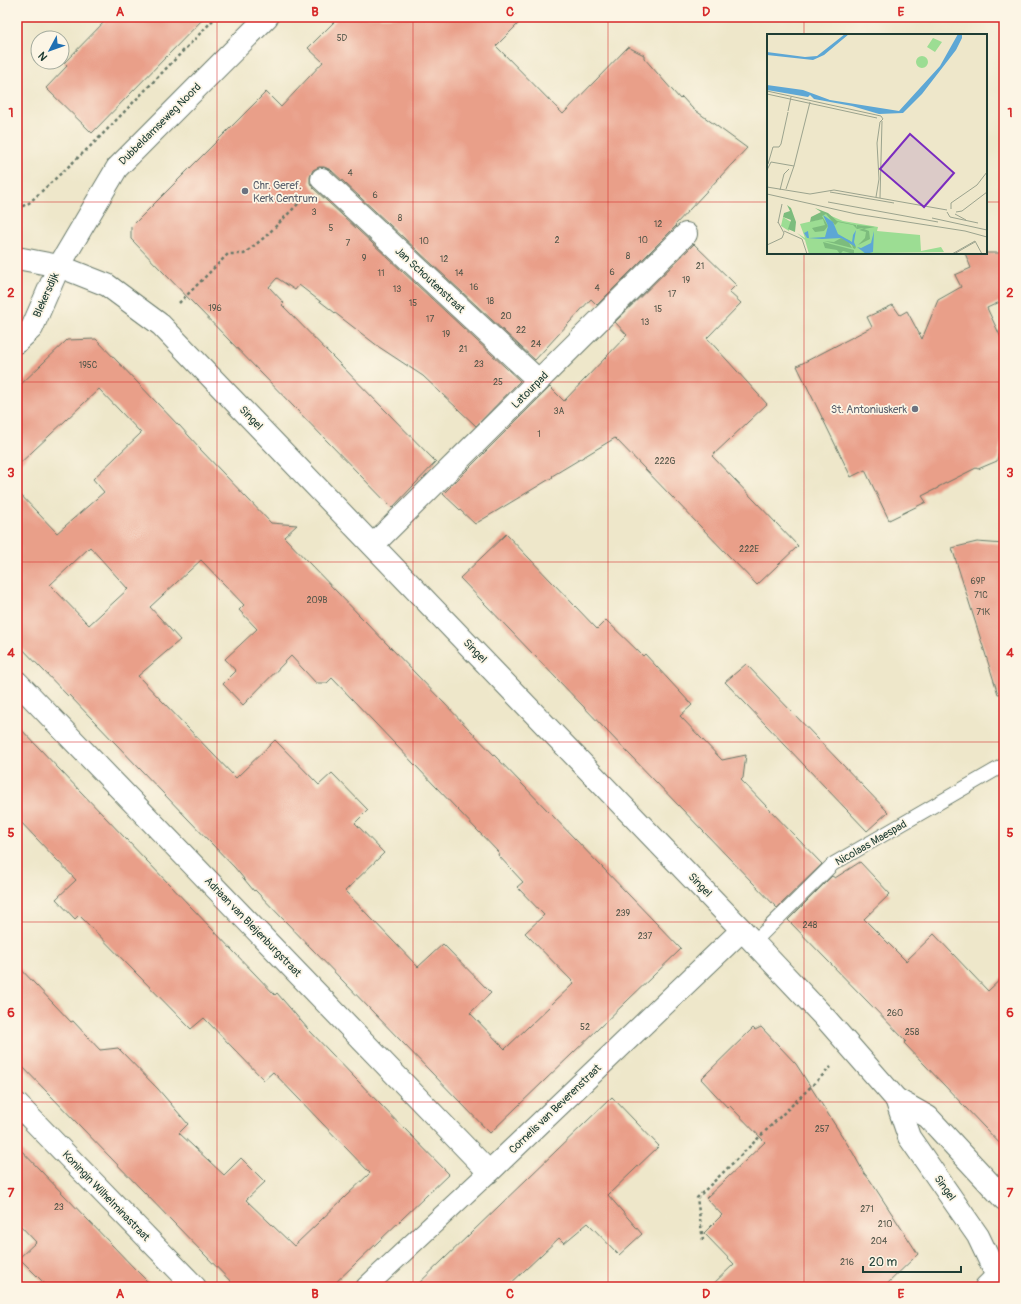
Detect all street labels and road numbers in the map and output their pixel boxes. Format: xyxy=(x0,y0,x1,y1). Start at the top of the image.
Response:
street label: Dubbeldamseweg Noord xyxy=(116,80,204,168)
street label: Jan Schoutenstraat xyxy=(392,244,468,316)
street label: Blekersdijk xyxy=(30,270,62,320)
street label: Latourpad xyxy=(509,369,551,411)
street label: Singel xyxy=(237,403,265,433)
street label: Singel xyxy=(461,636,489,666)
street label: Nicolaas Maespad xyxy=(833,817,909,869)
street label: Singel xyxy=(686,870,714,900)
street label: Adriaan van Bleijenburgstraat xyxy=(202,874,304,980)
street label: Cornelis van Beverenstraat xyxy=(506,1061,604,1156)
street label: Koningin Wilhelminastraat xyxy=(59,1148,153,1244)
street label: Singel xyxy=(932,1173,958,1203)

